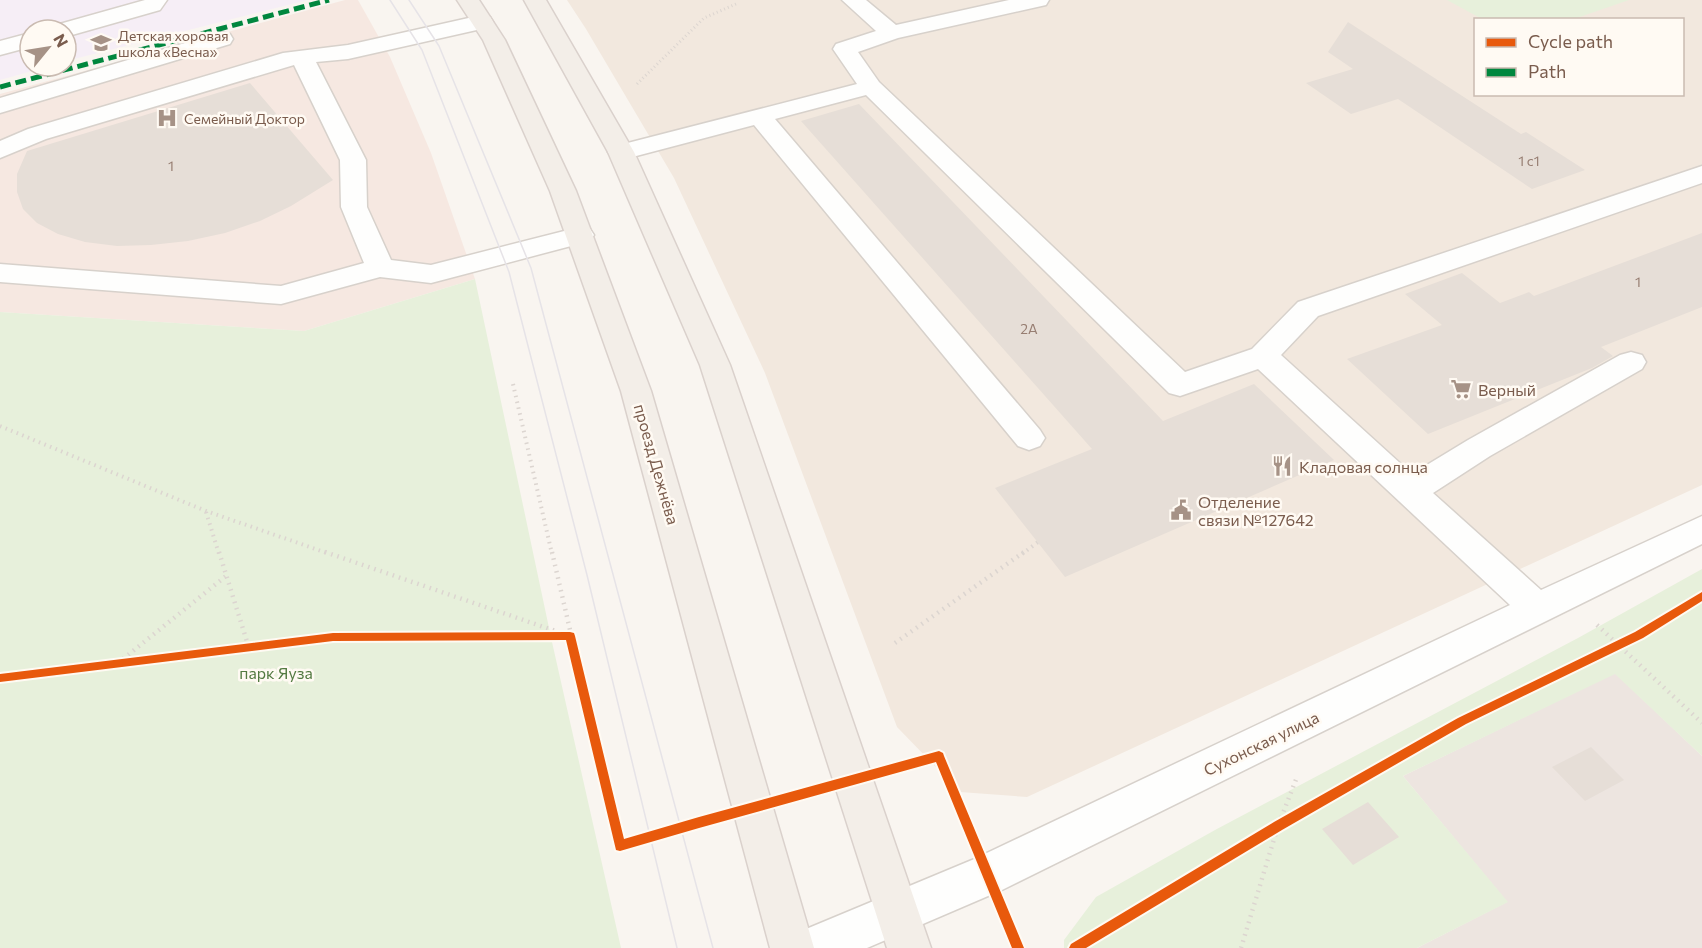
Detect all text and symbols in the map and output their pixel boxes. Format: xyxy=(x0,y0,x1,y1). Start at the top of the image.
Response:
north arrow xyxy=(18,18,78,78)
legend xyxy=(1474,18,1684,96)
place label: Детская хоровая школа «Весна» xyxy=(118,27,229,60)
text: N xyxy=(50,30,73,50)
text: Cycle path xyxy=(1528,30,1613,52)
school or university icon: Детская хоровая школа «Весна» xyxy=(89,31,113,55)
text: Path xyxy=(1528,60,1566,82)
hospital icon: Семейный Доктор xyxy=(155,106,179,130)
place label: Семейный Доктор xyxy=(184,110,305,127)
house number: 1 с1 xyxy=(1518,152,1540,169)
house number: 1 xyxy=(168,157,174,174)
house number: 1 xyxy=(1635,273,1641,290)
house number: 2А xyxy=(1020,320,1038,337)
supermarket icon: Верный xyxy=(1449,377,1473,401)
place label: Верный xyxy=(1478,380,1536,399)
street label: проезд Дежнёва xyxy=(631,401,683,527)
restaurant icon: Кладовая солнца xyxy=(1270,454,1294,478)
place label: Кладовая солнца xyxy=(1299,457,1428,476)
place label: Отделение связи №127642 xyxy=(1198,492,1314,529)
public building icon: Отделение связи №127642 xyxy=(1169,498,1193,522)
park label: парк Яуза xyxy=(239,663,313,682)
street label: Сухонская улица xyxy=(1200,707,1322,779)

